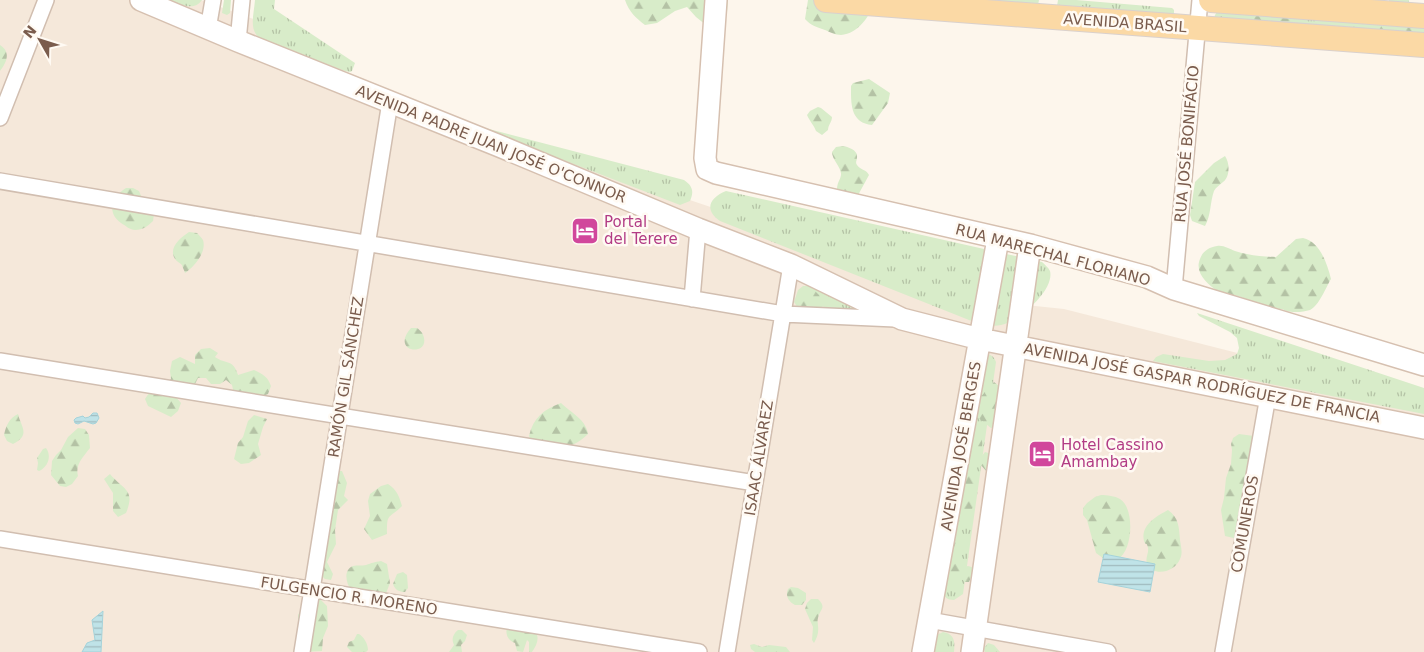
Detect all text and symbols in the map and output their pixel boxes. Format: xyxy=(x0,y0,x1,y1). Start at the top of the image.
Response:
street label: AVENIDA BRASIL xyxy=(1063,10,1188,36)
north arrow xyxy=(15,15,65,65)
text: N xyxy=(20,22,40,41)
street label: RUA JOSÉ BONIFÁCIO xyxy=(1170,64,1203,223)
street label: AVENIDA PADRE JUAN JOSÉ O'CONNOR xyxy=(353,80,629,207)
place label: Portal del Terere xyxy=(604,213,678,248)
hotel icon: Portal del Terere xyxy=(570,216,600,246)
street label: RUA MARECHAL FLORIANO xyxy=(954,220,1152,290)
street label: RAMÓN GIL SÁNCHEZ xyxy=(323,295,368,459)
street label: AVENIDA JOSÉ GASPAR RODRÍGUEZ DE FRANCIA xyxy=(1022,339,1383,427)
street label: AVENIDA JOSÉ BERGES xyxy=(936,360,985,532)
street label: ISAAC ÁLVAREZ xyxy=(740,399,777,517)
place label: Hotel Cassino Amambay xyxy=(1061,436,1164,471)
hotel icon: Hotel Cassino Amambay xyxy=(1027,439,1057,469)
street label: COMUNEROS xyxy=(1228,474,1262,574)
street label: FULGENCIO R. MORENO xyxy=(259,573,439,619)

